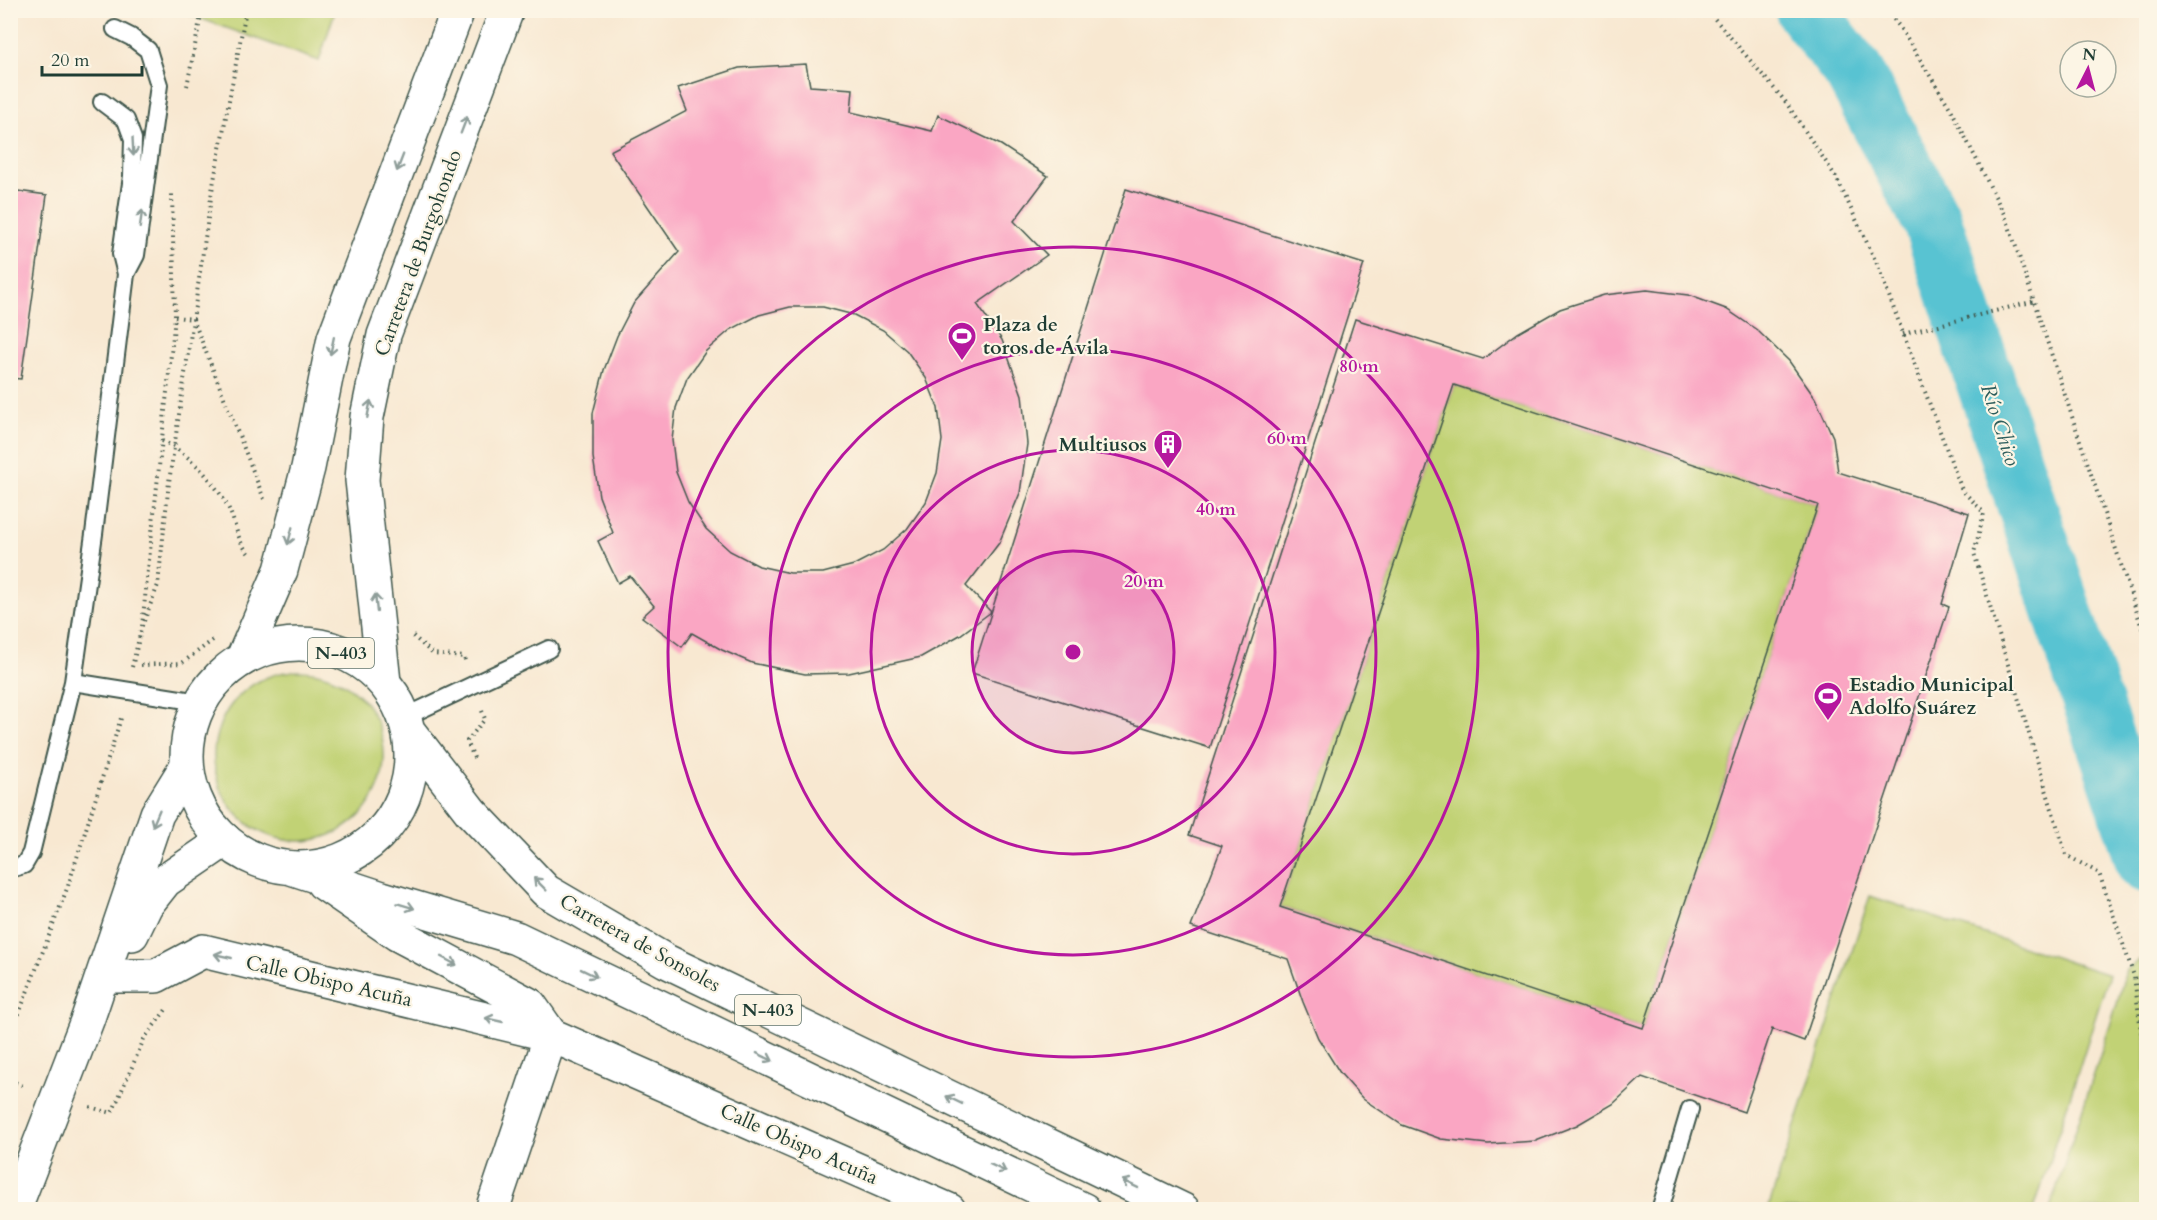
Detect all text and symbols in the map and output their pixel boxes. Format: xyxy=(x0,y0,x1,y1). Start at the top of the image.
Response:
scale bar xyxy=(42,39,142,77)
north arrow xyxy=(2058,39,2118,99)
text: N xyxy=(2081,43,2098,67)
text: 20 m xyxy=(51,48,90,73)
one-way arrow xyxy=(459,117,470,135)
one-way arrow xyxy=(127,137,138,157)
street label: Carretera de Burgohondo xyxy=(368,146,468,360)
one-way arrow xyxy=(394,154,405,172)
one-way arrow xyxy=(135,209,146,229)
place label: Plaza de toros de Ávila xyxy=(983,311,1109,361)
sports icon: Plaza de toros de Ávila xyxy=(946,320,978,362)
one-way arrow xyxy=(326,336,338,355)
text: 80 m xyxy=(1339,354,1379,379)
water label: Río Chico xyxy=(1973,380,2027,470)
one-way arrow xyxy=(364,400,375,420)
text: 60 m xyxy=(1267,426,1307,451)
building icon: Multiusos xyxy=(1152,428,1184,470)
place label: Multiusos xyxy=(1058,431,1147,458)
text: 40 m xyxy=(1196,497,1236,522)
one-way arrow xyxy=(284,527,295,546)
text: 20 m xyxy=(1124,569,1164,594)
one-way arrow xyxy=(370,594,381,614)
road number: N-403 xyxy=(308,638,374,668)
centre of rings xyxy=(1063,642,1083,662)
place label: Estadio Municipal Adolfo Suárez xyxy=(1849,671,2014,721)
sports icon: Estadio Municipal Adolfo Suárez xyxy=(1812,680,1844,722)
one-way arrow xyxy=(150,808,162,826)
one-way arrow xyxy=(533,877,548,892)
street label: Carretera de Sonsoles xyxy=(555,888,725,998)
one-way arrow xyxy=(396,901,415,912)
one-way arrow xyxy=(214,949,233,961)
street label: Calle Obispo Acuña xyxy=(243,949,415,1013)
one-way arrow xyxy=(439,956,457,967)
one-way arrow xyxy=(579,967,597,979)
road number: N-403 xyxy=(735,995,801,1025)
one-way arrow xyxy=(485,1014,504,1026)
one-way arrow xyxy=(755,1051,773,1063)
one-way arrow xyxy=(946,1093,964,1105)
street label: Calle Obispo Acuña xyxy=(716,1097,882,1191)
one-way arrow xyxy=(988,1163,1006,1175)
one-way arrow xyxy=(1122,1178,1140,1190)

